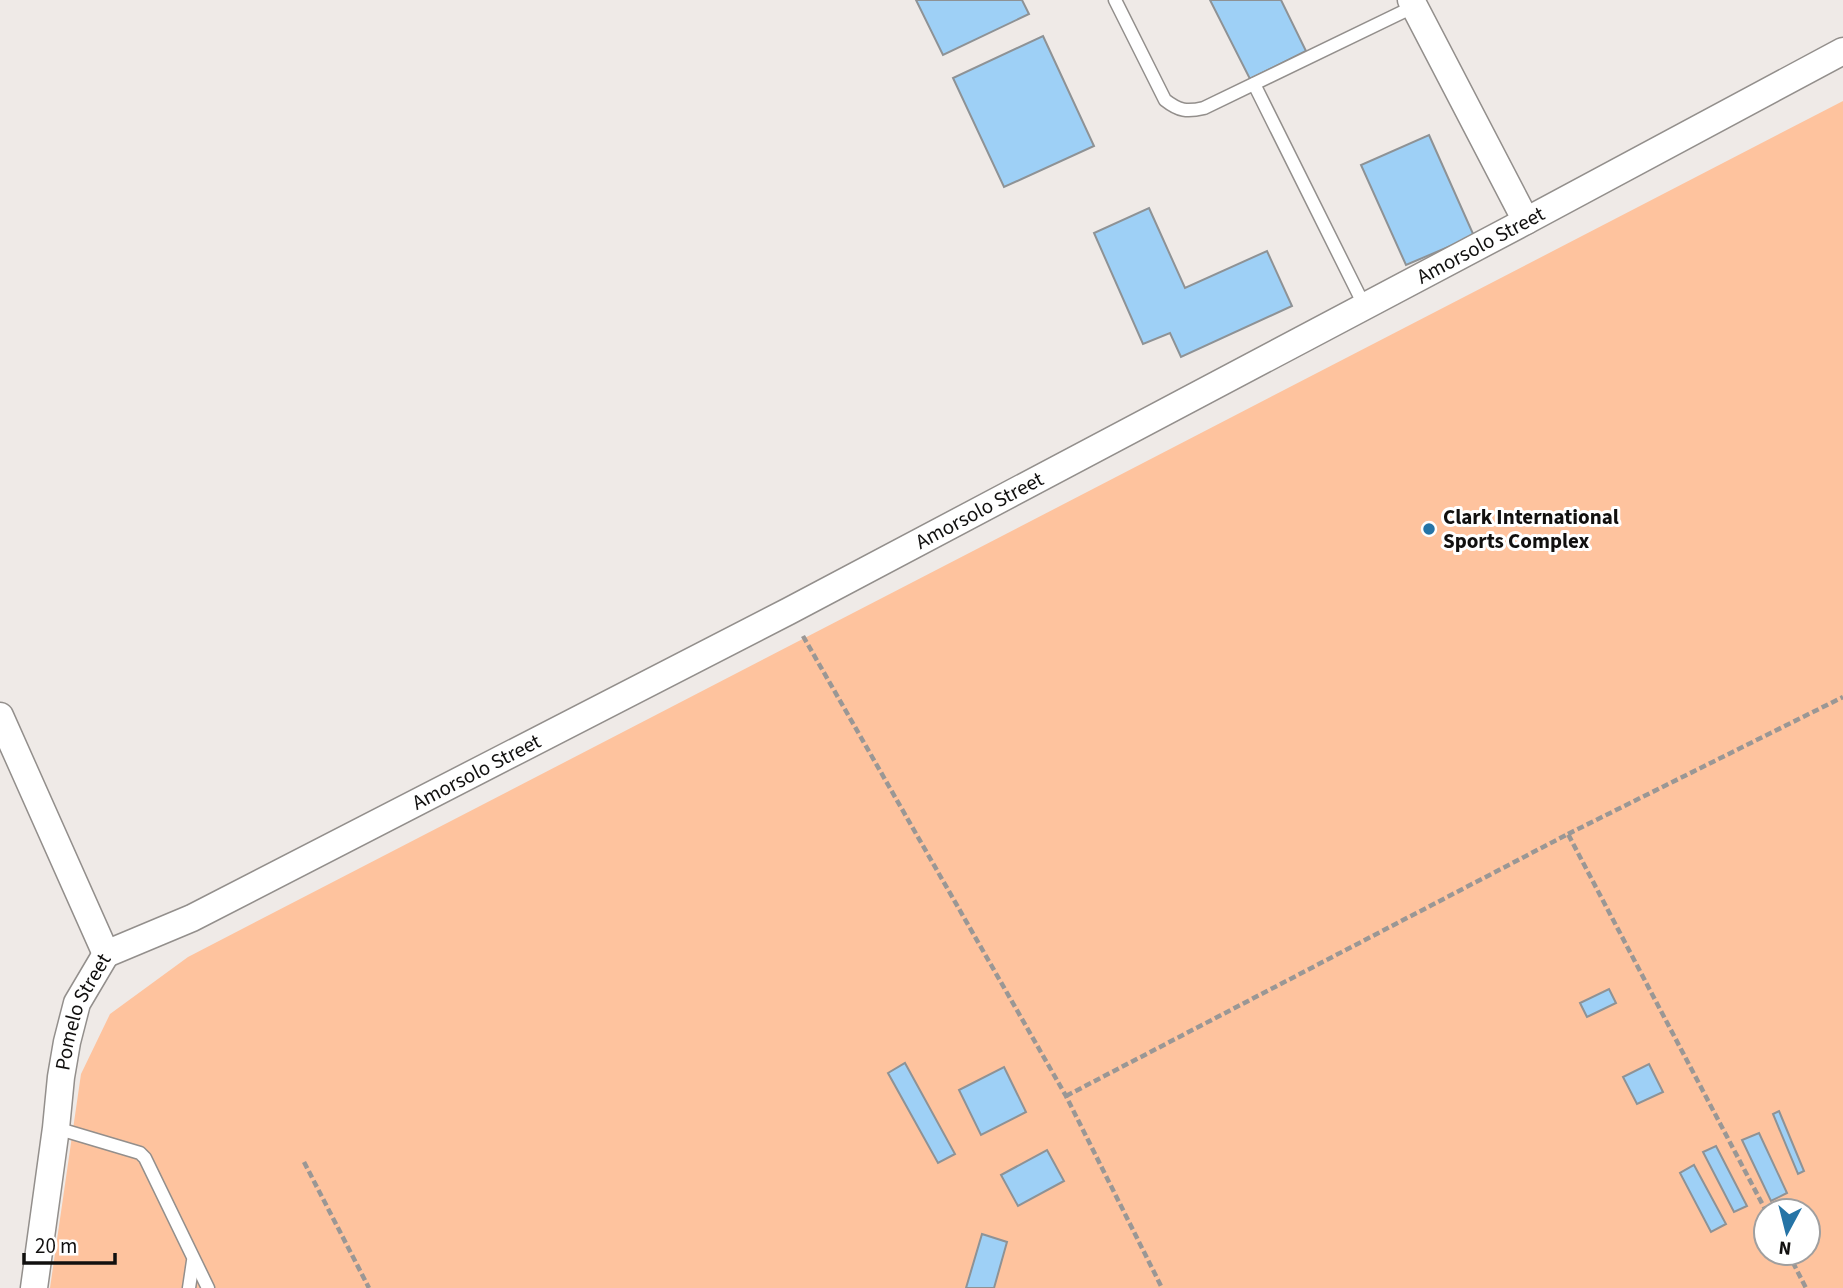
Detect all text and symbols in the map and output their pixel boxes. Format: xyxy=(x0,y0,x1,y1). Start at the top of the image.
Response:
street label: Amorsolo Street xyxy=(1411,199,1550,291)
street label: Amorsolo Street xyxy=(910,464,1049,557)
place label: Clark International Sports Complex xyxy=(1443,502,1619,556)
marker: Clark International Sports Complex xyxy=(1421,521,1437,537)
street label: Amorsolo Street xyxy=(407,726,546,817)
street label: Pomelo Street xyxy=(47,948,118,1073)
north arrow xyxy=(1752,1197,1822,1267)
scale bar xyxy=(24,1222,116,1266)
text: 20 m xyxy=(35,1231,77,1261)
text: N xyxy=(1777,1233,1793,1262)

